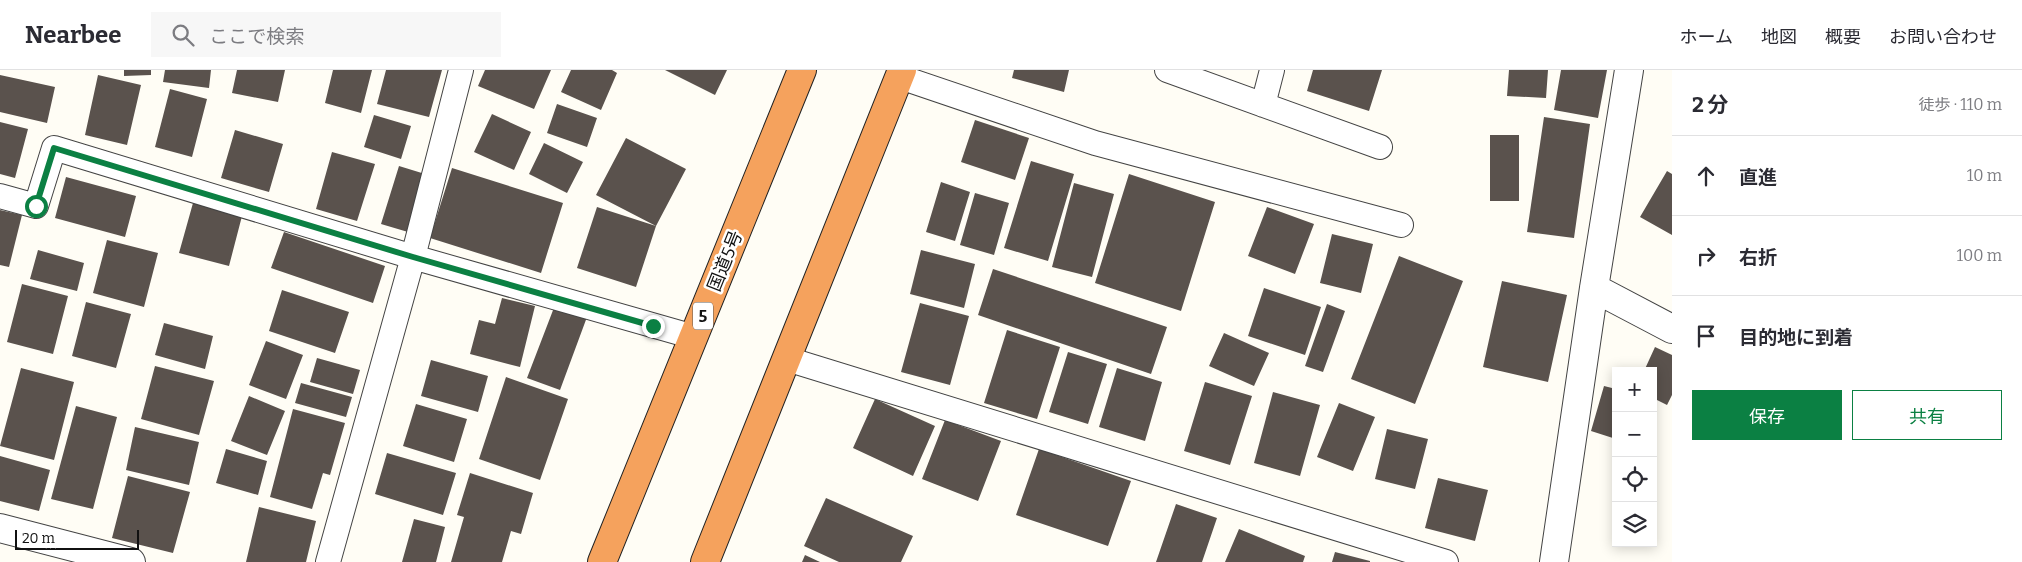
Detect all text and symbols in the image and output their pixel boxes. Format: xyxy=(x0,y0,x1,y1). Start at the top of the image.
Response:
search box xyxy=(151,12,501,57)
text: Nearbee xyxy=(25,21,121,49)
icon: search xyxy=(169,21,197,49)
text: ここで検索 xyxy=(209,25,304,48)
text: ホーム xyxy=(1680,26,1733,48)
text: 地図 xyxy=(1761,26,1797,48)
text: 概要 xyxy=(1825,26,1861,48)
text: お問い合わせ xyxy=(1889,26,1997,48)
text: 2 分 xyxy=(1692,92,1729,118)
text: 徒歩 · 110 m xyxy=(1919,95,2002,114)
icon: ahead xyxy=(1692,162,1720,190)
text: 直進 xyxy=(1739,166,1777,189)
text: 10 m xyxy=(1967,166,2002,185)
route start xyxy=(25,195,48,218)
street label: 国道5号 xyxy=(703,227,747,295)
icon: right xyxy=(1692,242,1720,270)
text: 右折 xyxy=(1739,246,1777,269)
text: 100 m xyxy=(1957,246,2002,265)
road number: 5 xyxy=(693,302,713,330)
route end xyxy=(642,315,665,338)
icon: arrive xyxy=(1692,322,1720,350)
text: 目的地に到着 xyxy=(1739,326,1853,349)
map controls xyxy=(1612,367,1657,547)
button: + xyxy=(1612,367,1657,412)
button: 保存 xyxy=(1692,390,1842,440)
button: 共有 xyxy=(1852,390,2002,440)
button: − xyxy=(1612,412,1657,457)
button: locate xyxy=(1612,457,1657,502)
button: layers xyxy=(1612,502,1657,547)
scale bar xyxy=(15,527,139,550)
text: 20 m xyxy=(22,530,55,547)

